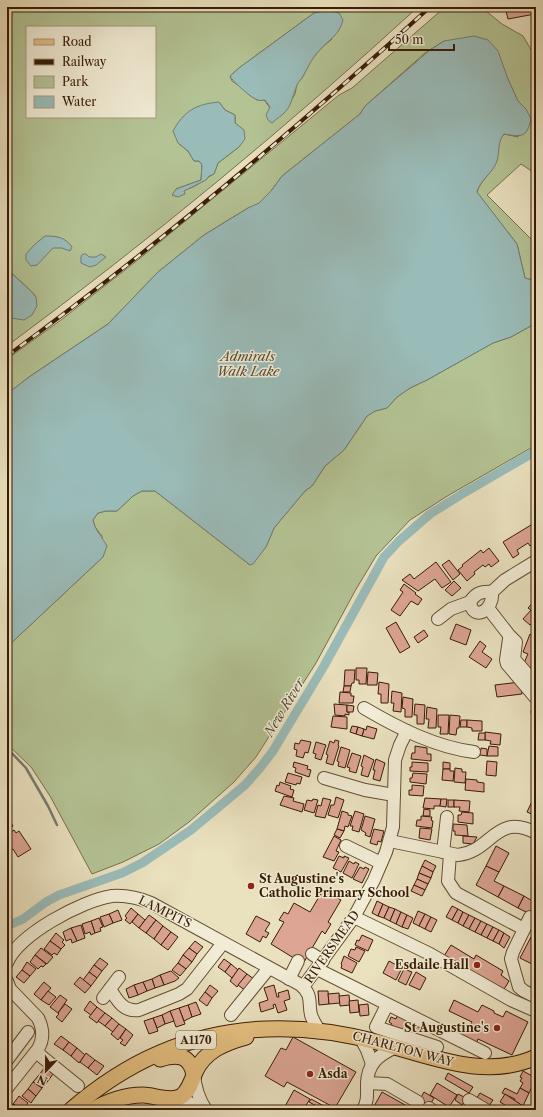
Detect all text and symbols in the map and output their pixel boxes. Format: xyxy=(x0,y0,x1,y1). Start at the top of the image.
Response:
legend xyxy=(26,26,156,118)
scale bar xyxy=(389,26,454,52)
text: 50 m xyxy=(395,32,424,47)
text: Road xyxy=(62,34,92,49)
text: Railway xyxy=(62,54,107,69)
text: Park xyxy=(62,74,89,89)
text: Water xyxy=(61,94,96,109)
water label: Admirals Walk Lake xyxy=(217,348,280,379)
water label: New River xyxy=(260,674,308,740)
place label: St Augustine's Catholic Primary School xyxy=(259,871,410,900)
marker: St Augustine's Catholic Primary School xyxy=(246,881,256,891)
street label: LAMPITS xyxy=(136,892,194,931)
street label: RIVERSMEAD xyxy=(301,907,362,986)
place label: Esdaile Hall xyxy=(395,957,469,972)
marker: Esdaile Hall xyxy=(472,960,482,970)
place label: St Augustine's xyxy=(404,1020,489,1035)
marker: St Augustine's xyxy=(492,1023,502,1033)
street label: CHARLTON WAY xyxy=(351,1028,456,1069)
road number: A1170 xyxy=(176,1031,216,1049)
north arrow xyxy=(26,1051,66,1091)
place label: Asda xyxy=(317,1066,349,1081)
marker: Asda xyxy=(305,1069,315,1079)
text: N xyxy=(35,1072,49,1089)

